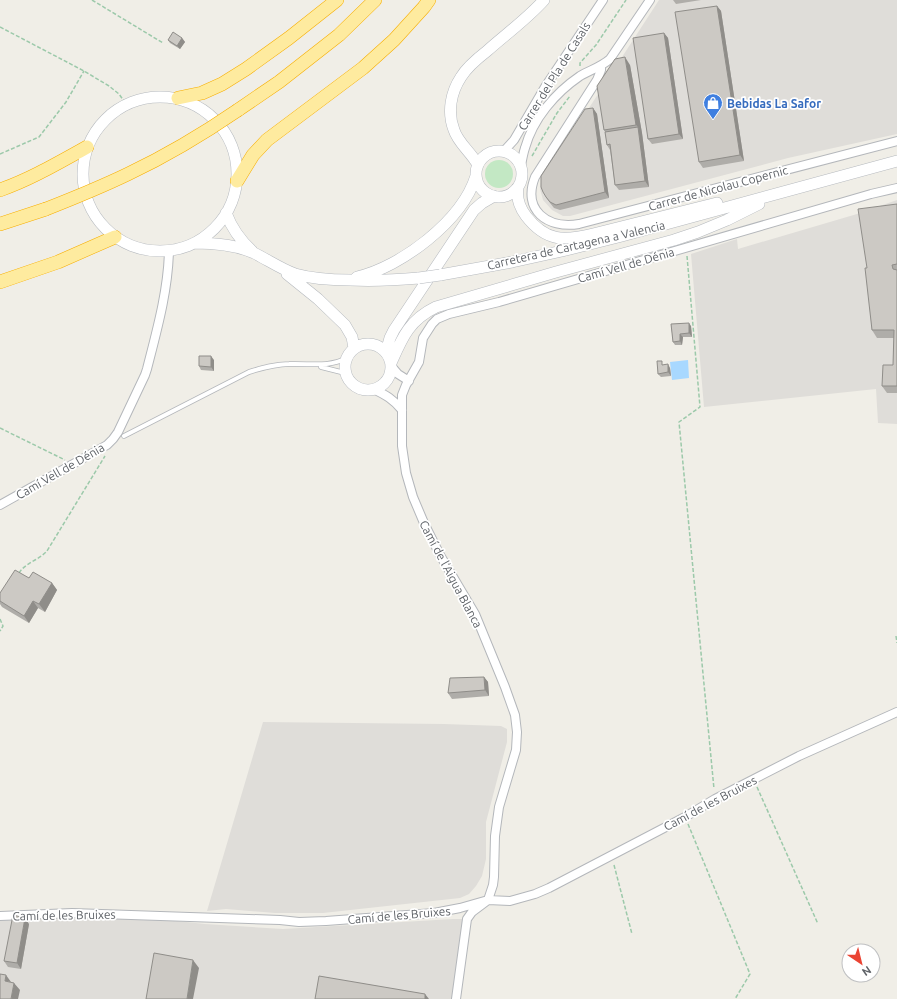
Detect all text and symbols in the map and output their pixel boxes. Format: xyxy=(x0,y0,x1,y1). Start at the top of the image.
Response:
street label: Carrer del Pla de Casals xyxy=(515,20,593,132)
shop icon: Bebidas La Safor xyxy=(702,92,724,120)
place label: Bebidas La Safor xyxy=(727,97,821,110)
street label: Carrer de Nicolau Copernic xyxy=(647,163,790,213)
street label: Carretera de Cartagena a Valencia xyxy=(486,218,666,272)
street label: Camí Vell de Dénia xyxy=(576,245,676,285)
street label: Camí Vell de Dénia xyxy=(14,440,106,502)
street label: Camí de l’Aigua Blanca xyxy=(417,518,485,630)
street label: Camí de les Bruixes xyxy=(661,773,759,833)
street label: Camí de les Bruixes xyxy=(347,904,451,926)
street label: Camí de les Bruixes xyxy=(12,908,116,922)
north arrow xyxy=(841,943,881,983)
text: N xyxy=(860,964,874,978)

